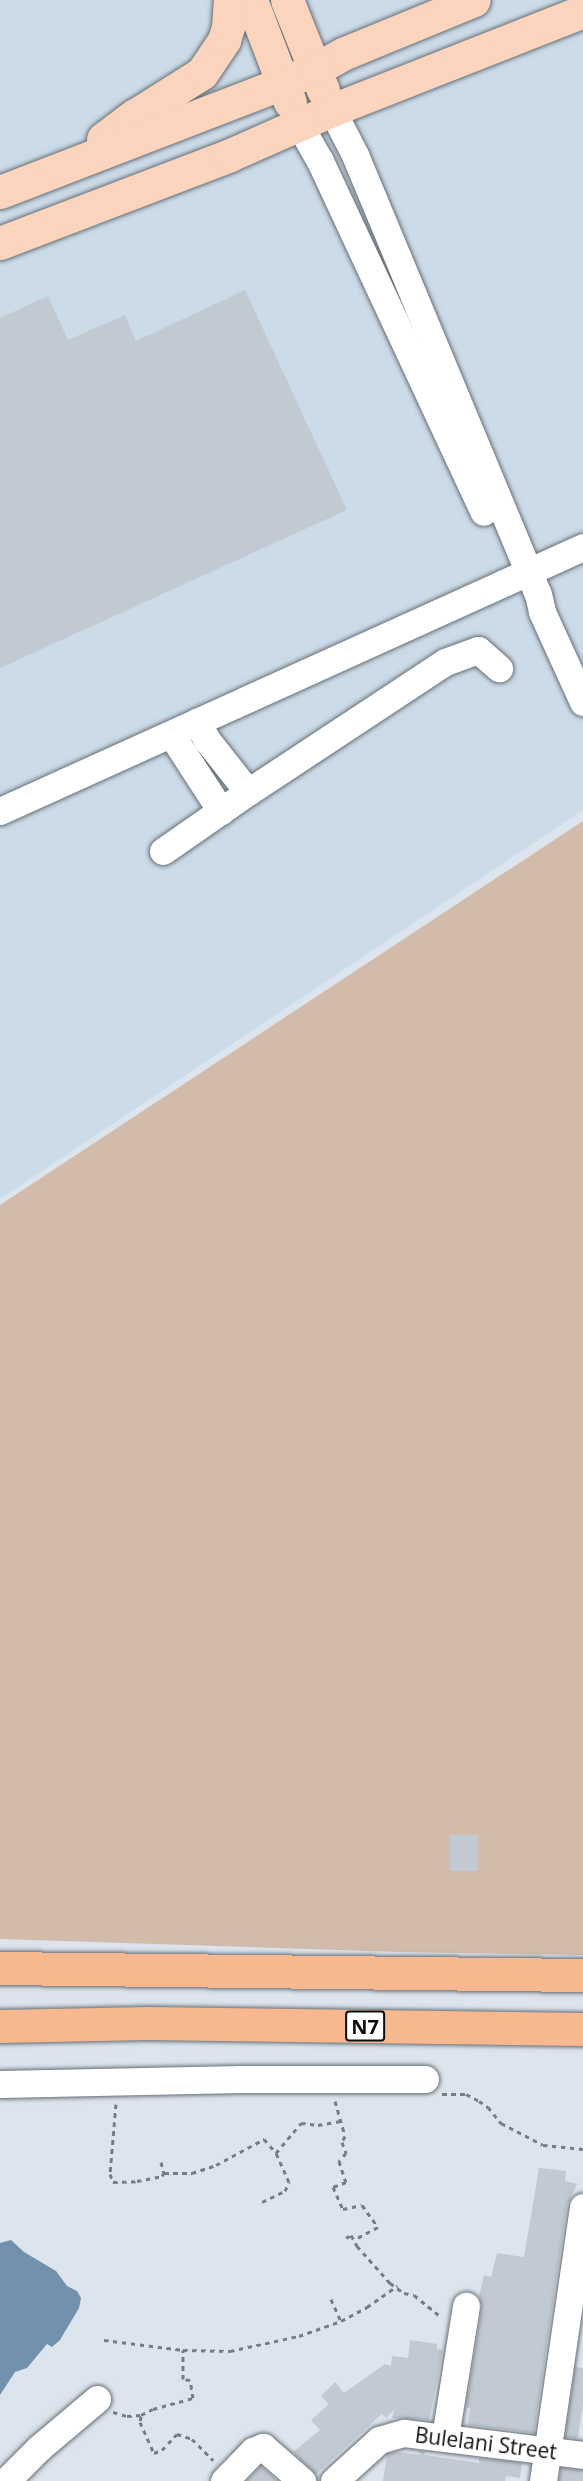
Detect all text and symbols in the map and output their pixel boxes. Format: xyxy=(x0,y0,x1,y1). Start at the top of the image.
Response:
road number: N7 xyxy=(344,2009,386,2043)
street label: Bulelani Street xyxy=(414,2422,558,2464)

